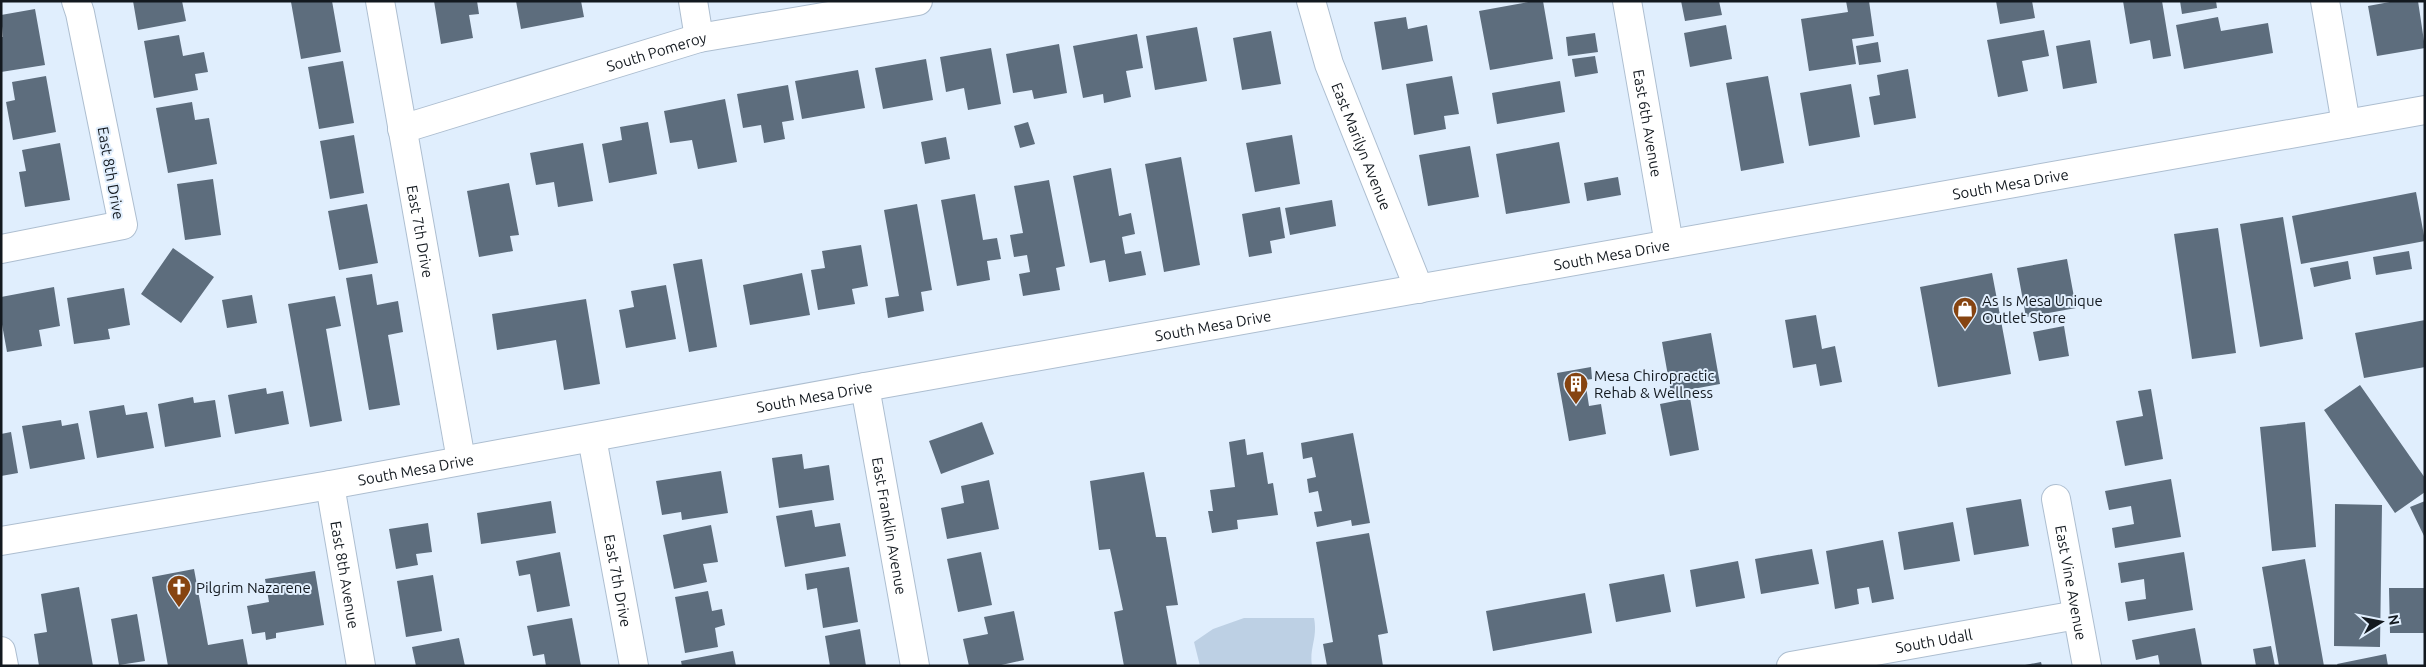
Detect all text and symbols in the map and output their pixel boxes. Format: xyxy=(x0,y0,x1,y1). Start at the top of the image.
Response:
street label: South Pomeroy xyxy=(604,28,708,74)
street label: East 6th Avenue xyxy=(1630,68,1666,178)
street label: East Marilyn Avenue xyxy=(1329,80,1395,212)
street label: East 8th Drive xyxy=(94,125,128,221)
street label: South Mesa Drive xyxy=(1951,165,2070,202)
street label: East 7th Drive xyxy=(404,184,437,279)
street label: South Mesa Drive xyxy=(1552,236,1671,273)
place label: As Is Mesa Unique Outlet Store xyxy=(1982,292,2103,326)
shop icon: As Is Mesa Unique Outlet Store xyxy=(1952,296,1978,330)
street label: South Mesa Drive xyxy=(1154,307,1272,344)
place label: Mesa Chiropractic Rehab & Wellness xyxy=(1594,367,1714,401)
building icon: Mesa Chiropractic Rehab & Wellness xyxy=(1563,371,1589,405)
street label: South Mesa Drive xyxy=(755,377,874,415)
street label: South Mesa Drive xyxy=(356,450,475,488)
street label: East Franklin Avenue xyxy=(869,456,911,596)
street label: East 8th Avenue xyxy=(328,520,363,630)
street label: East Vine Avenue xyxy=(2053,524,2091,641)
street label: East 7th Drive xyxy=(601,533,635,628)
church icon: Pilgrim Nazarene xyxy=(166,574,192,608)
place label: Pilgrim Nazarene xyxy=(196,579,311,596)
north arrow xyxy=(2356,597,2406,647)
text: N xyxy=(2385,613,2403,626)
street label: South Udall xyxy=(1894,625,1974,656)

